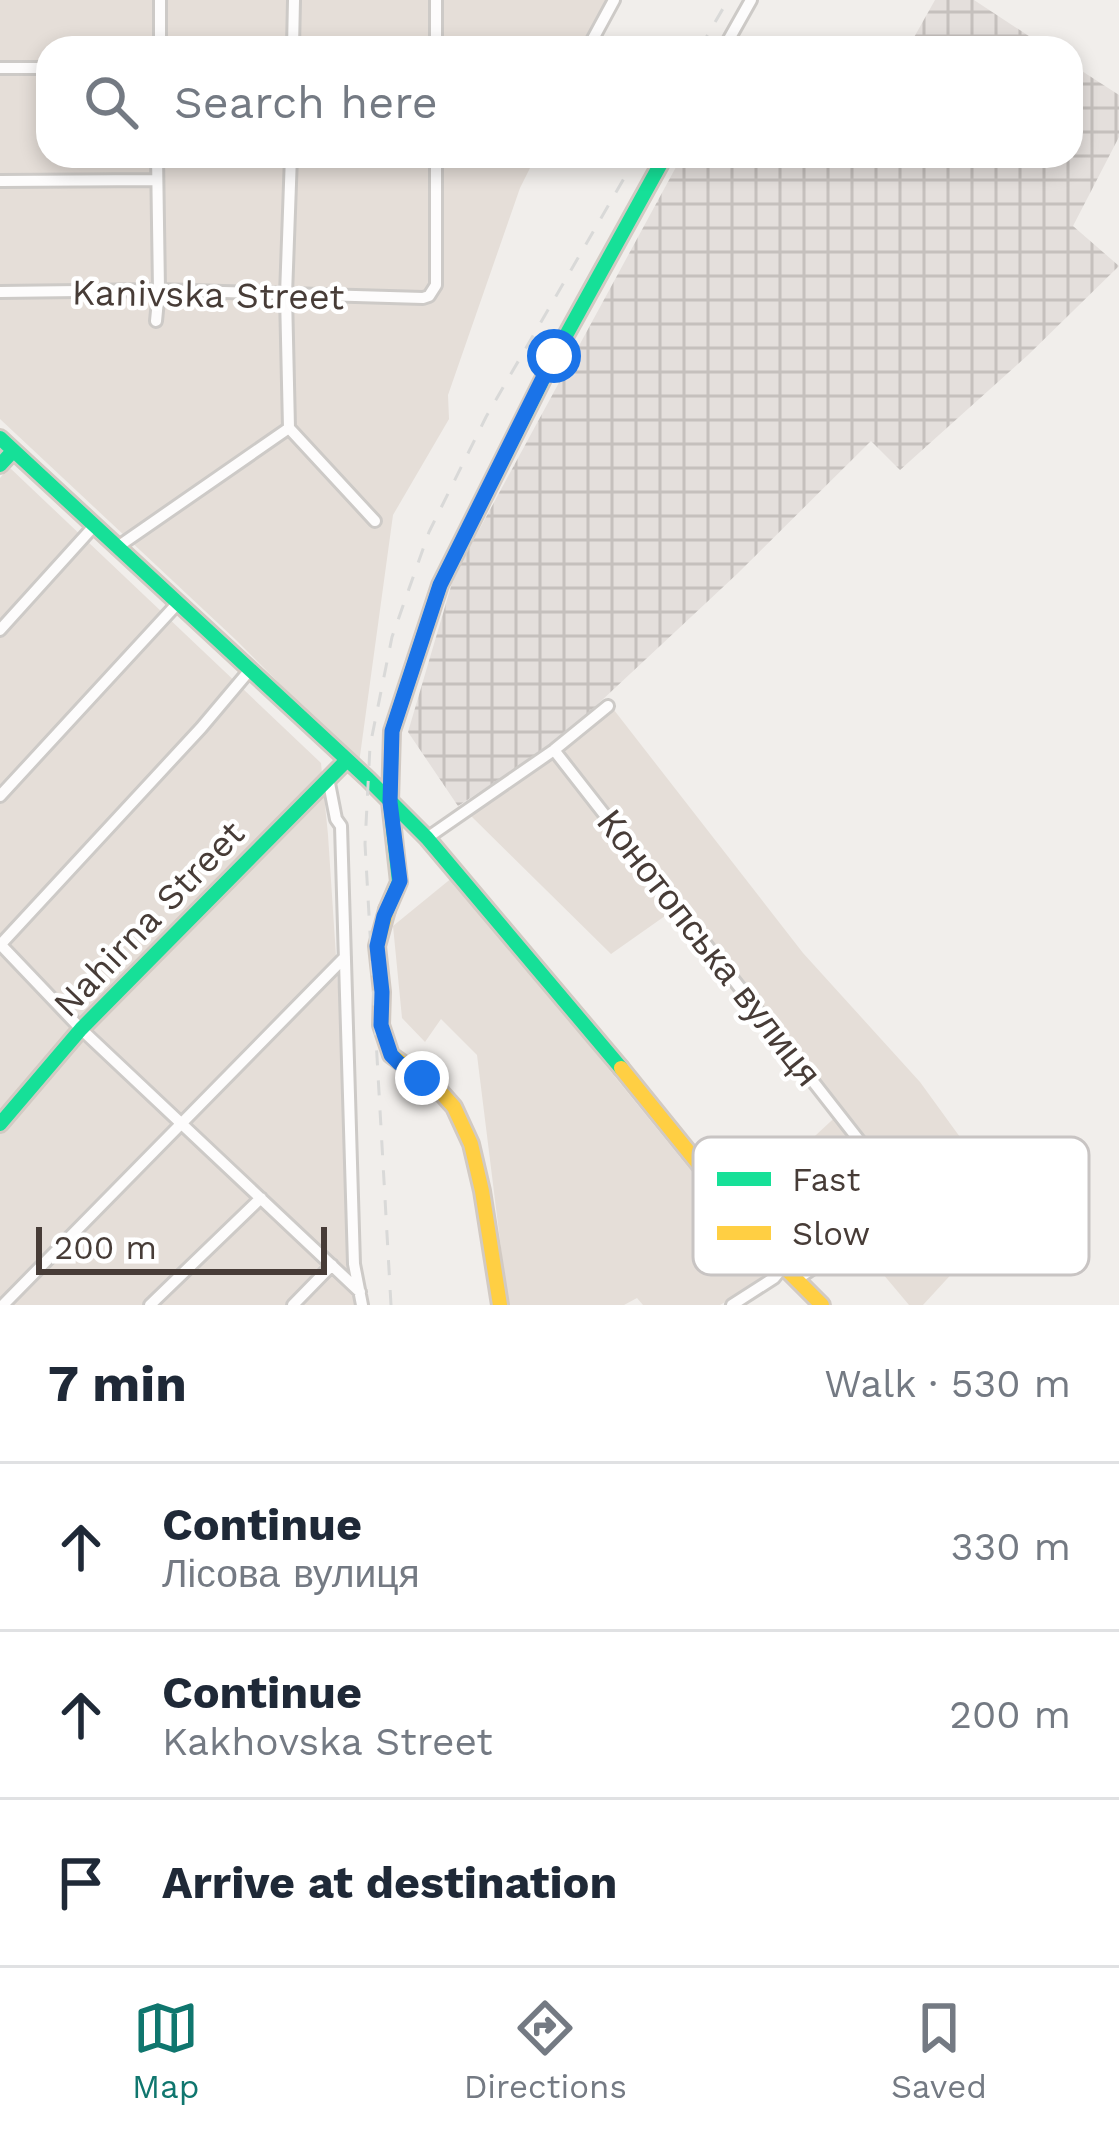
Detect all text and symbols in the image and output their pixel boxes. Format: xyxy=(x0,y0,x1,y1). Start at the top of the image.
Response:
search box xyxy=(36,36,1083,168)
icon: search xyxy=(78,69,144,135)
text: Search here xyxy=(174,76,438,129)
street label: Kanivska Street xyxy=(71,272,345,318)
route start xyxy=(527,329,581,383)
street label: Конотопська вулиця xyxy=(588,802,830,1094)
street label: Nahirna Street xyxy=(45,812,253,1026)
route end xyxy=(395,1051,449,1105)
legend xyxy=(693,1137,1089,1275)
text: Fast xyxy=(792,1160,861,1199)
text: Slow xyxy=(792,1214,870,1253)
scale bar xyxy=(36,1221,327,1274)
text: 200 m xyxy=(54,1228,157,1267)
text: 7 min xyxy=(48,1354,187,1413)
text: Walk · 530 m xyxy=(824,1361,1071,1406)
text: Continue xyxy=(162,1498,362,1551)
icon: ahead xyxy=(48,1514,114,1580)
text: 330 m xyxy=(951,1524,1071,1569)
text: Лісова вулиця xyxy=(162,1551,420,1596)
text: Continue xyxy=(162,1666,362,1719)
icon: ahead xyxy=(48,1682,114,1748)
text: 200 m xyxy=(949,1692,1071,1737)
text: Kakhovska Street xyxy=(162,1719,493,1764)
icon: arrive xyxy=(48,1850,114,1916)
text: Arrive at destination xyxy=(162,1856,617,1909)
tab: Map xyxy=(132,1995,199,2106)
tab: Directions xyxy=(464,1995,627,2106)
tab: Saved xyxy=(891,1995,987,2106)

